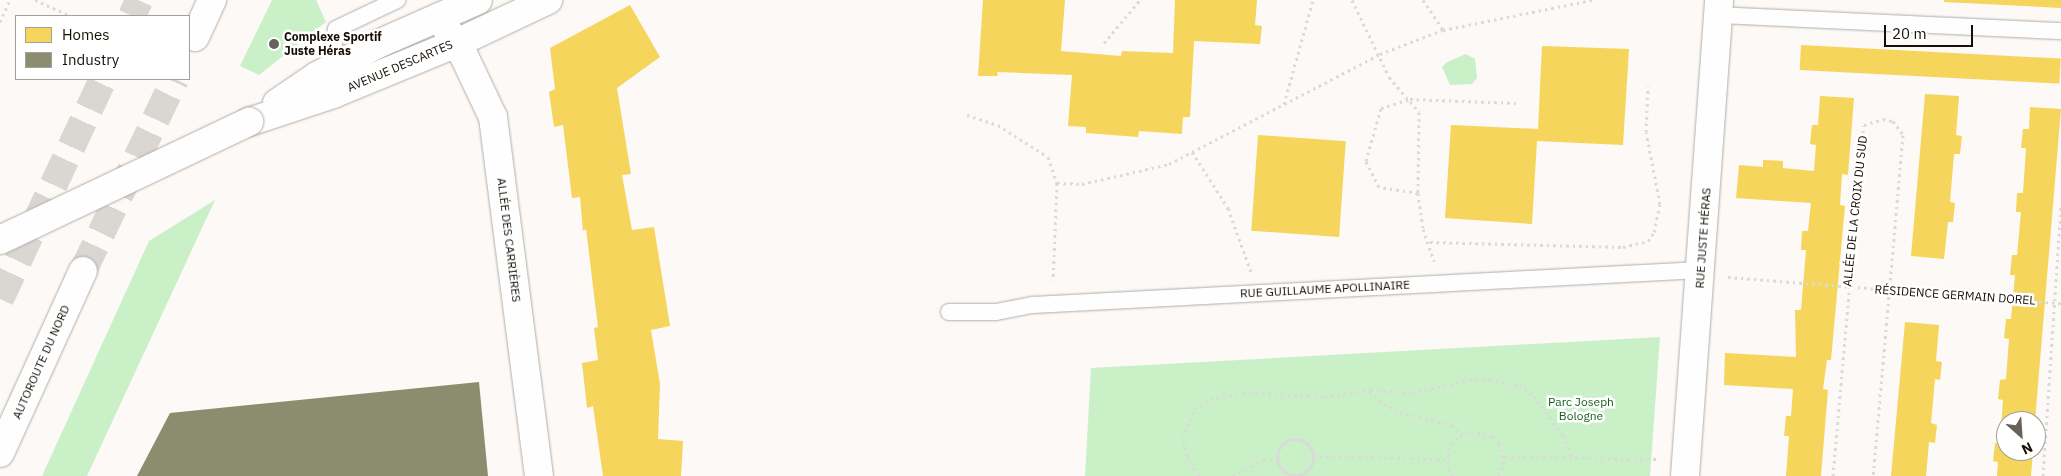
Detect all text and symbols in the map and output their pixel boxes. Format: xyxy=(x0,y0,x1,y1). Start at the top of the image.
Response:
legend xyxy=(15,15,190,80)
scale bar xyxy=(1886,15,1975,47)
text: 20 m xyxy=(1892,24,1927,43)
text: Homes xyxy=(62,25,110,44)
place label: Complexe Sportif Juste Héras xyxy=(284,30,382,58)
street label: AVENUE DESCARTES xyxy=(345,37,455,95)
marker: Complexe Sportif Juste Héras xyxy=(268,38,280,50)
text: Industry xyxy=(62,50,119,69)
street label: ALLÉE DE LA CROIX DU SUD xyxy=(1840,135,1870,287)
street label: ALLÉE DES CARRIÈRES xyxy=(494,177,524,303)
street label: RUE JUSTE HÉRAS xyxy=(1692,187,1714,289)
street label: RUE GUILLAUME APOLLINAIRE xyxy=(1240,277,1410,301)
street label: RÉSIDENCE GERMAIN DOREL xyxy=(1874,282,2036,308)
street label: AUTOROUTE DU NORD xyxy=(9,303,73,421)
park label: Parc Joseph Bologne xyxy=(1548,395,1614,423)
north arrow xyxy=(1996,411,2046,461)
text: N xyxy=(2019,438,2036,459)

